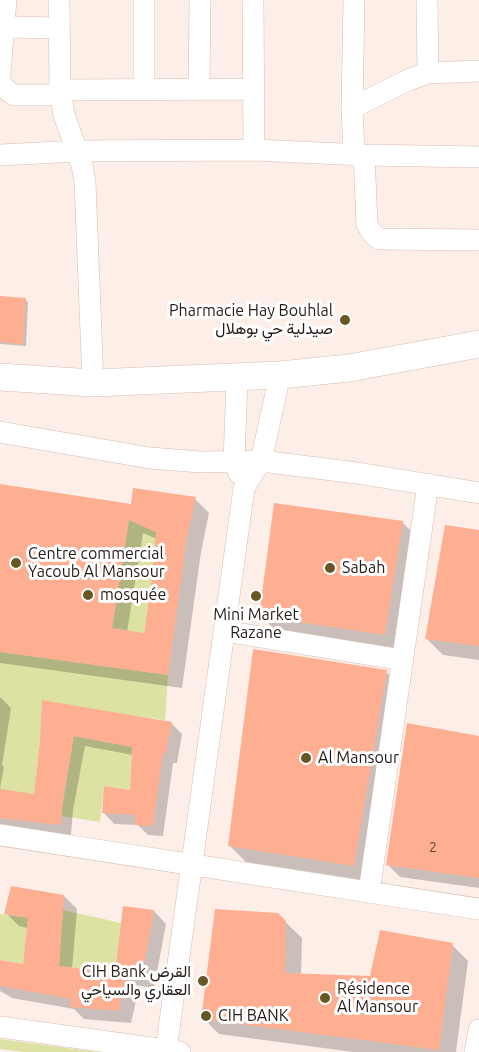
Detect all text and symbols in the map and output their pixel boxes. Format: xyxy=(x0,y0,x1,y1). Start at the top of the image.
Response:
place label: Pharmacie Hay Bouhlal صيدلية حي بوهلال xyxy=(169,301,333,339)
marker: Pharmacie Hay Bouhlal صيدلية حي بوهلال xyxy=(338,313,352,327)
place label: Centre commercial Yacoub Al Mansour xyxy=(28,544,165,582)
marker: Centre commercial Yacoub Al Mansour xyxy=(9,556,23,570)
place label: Sabah xyxy=(342,558,385,578)
marker: Sabah xyxy=(323,561,337,575)
place label: mosquée xyxy=(100,585,166,605)
marker: mosquée xyxy=(81,588,95,602)
marker: Mini Market Razane xyxy=(249,589,263,603)
place label: Mini Market Razane xyxy=(213,605,299,643)
place label: Al Mansour xyxy=(318,748,399,768)
marker: Al Mansour xyxy=(299,751,313,765)
house number: 2 xyxy=(429,839,437,855)
place label: CIH Bank القرض العقاري والسياحي xyxy=(81,962,191,1000)
marker: CIH Bank القرض العقاري والسياحي xyxy=(196,974,210,988)
place label: Résidence Al Mansour xyxy=(337,979,418,1017)
marker: Résidence Al Mansour xyxy=(318,991,332,1005)
place label: CIH BANK xyxy=(218,1006,288,1026)
marker: CIH BANK xyxy=(199,1009,213,1023)

